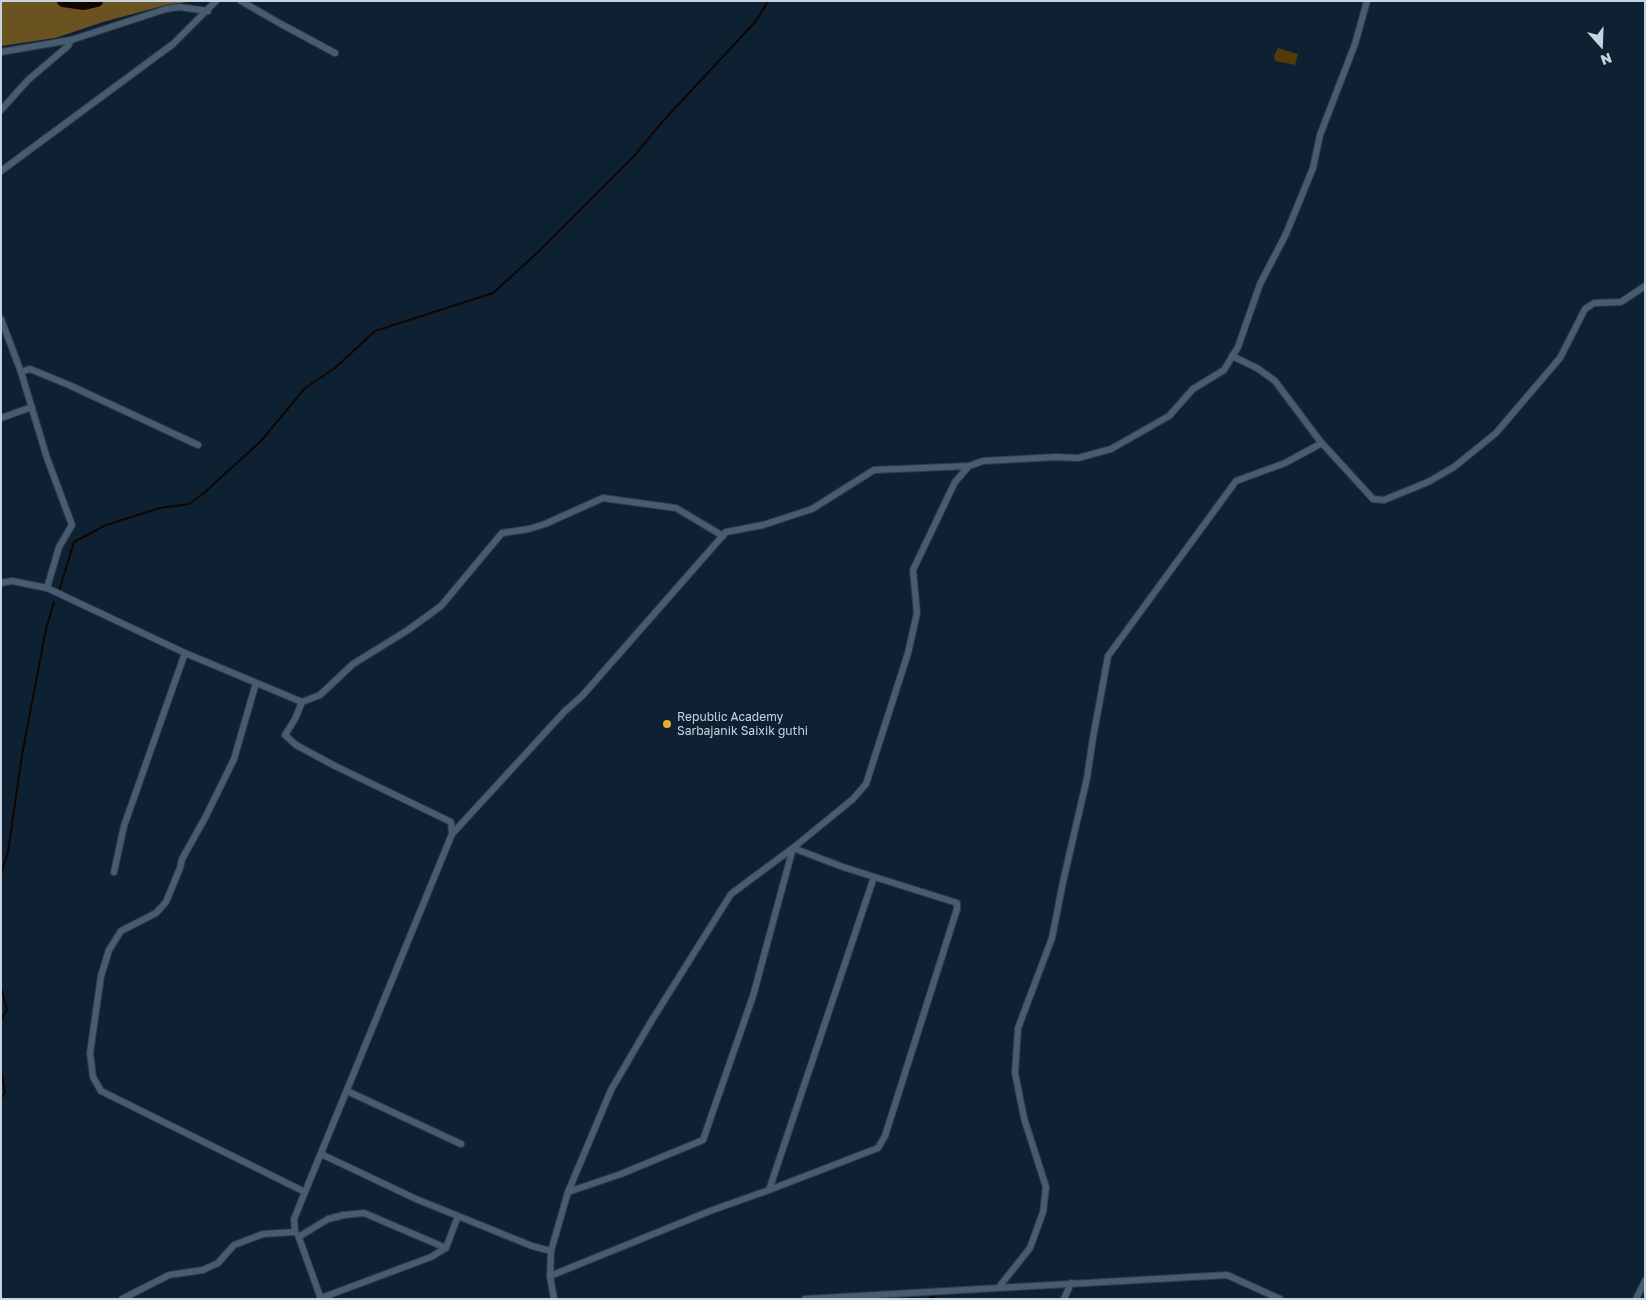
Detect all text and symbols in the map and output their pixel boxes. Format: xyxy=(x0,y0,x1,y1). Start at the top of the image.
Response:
north arrow xyxy=(1576,20,1626,70)
text: N xyxy=(1598,50,1614,69)
place label: Republic Academy Sarbajanik Saixik guthi xyxy=(677,710,808,738)
marker: Republic Academy Sarbajanik Saixik guthi xyxy=(661,718,673,730)

